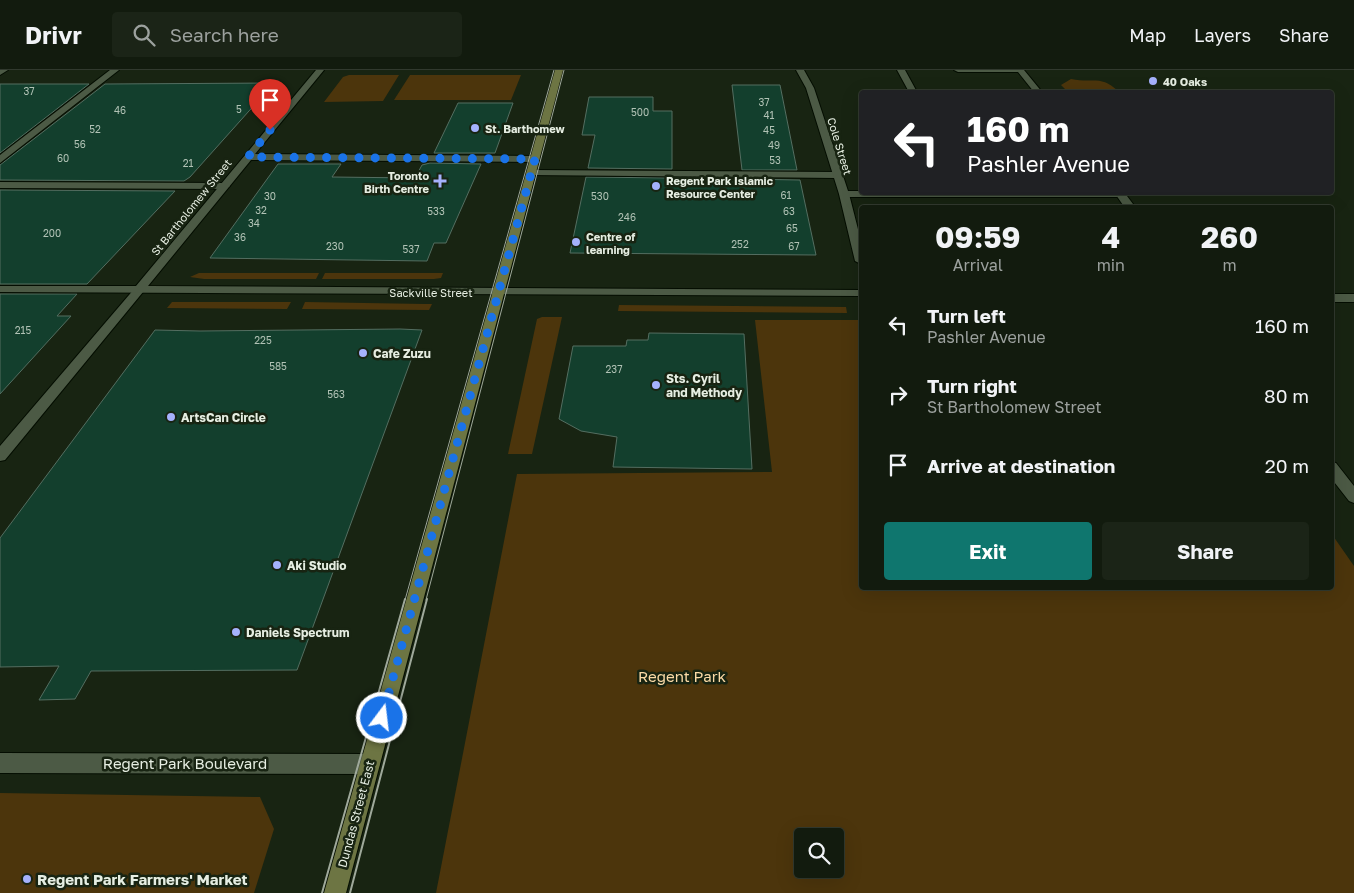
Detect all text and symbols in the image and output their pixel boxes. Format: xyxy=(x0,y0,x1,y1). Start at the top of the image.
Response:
search box xyxy=(112,12,462,57)
text: Drivr xyxy=(25,20,82,49)
icon: search xyxy=(130,21,158,49)
text: Search here xyxy=(170,23,279,46)
text: Map xyxy=(1129,24,1166,46)
text: Layers xyxy=(1194,24,1251,46)
text: Share xyxy=(1279,24,1329,46)
marker: 40 Oaks xyxy=(1147,75,1159,87)
place label: 40 Oaks xyxy=(1163,75,1207,88)
pin xyxy=(249,79,291,130)
house number: 37 xyxy=(23,85,35,97)
icon: arrive xyxy=(256,86,284,114)
house number: 37 xyxy=(758,96,770,108)
house number: 5 xyxy=(236,103,242,115)
house number: 46 xyxy=(114,104,126,116)
house number: 500 xyxy=(631,106,649,118)
text: 160 m xyxy=(967,108,1069,150)
house number: 41 xyxy=(764,109,775,121)
icon: left xyxy=(884,110,949,175)
street label: Cole Street xyxy=(825,116,855,176)
marker: St. Barthomew xyxy=(469,122,481,134)
place label: St. Barthomew xyxy=(485,122,566,135)
house number: 52 xyxy=(89,123,101,135)
house number: 45 xyxy=(763,124,775,136)
house number: 56 xyxy=(74,138,86,150)
house number: 49 xyxy=(768,139,780,151)
text: Pashler Avenue xyxy=(967,150,1130,177)
house number: 60 xyxy=(57,152,69,164)
house number: 53 xyxy=(769,154,781,166)
street label: St Bartholomew Street xyxy=(148,156,234,258)
house number: 21 xyxy=(183,157,193,169)
place label: Toronto Birth Centre xyxy=(364,169,430,195)
marker: Toronto Birth Centre xyxy=(433,174,447,188)
place label: Regent Park Islamic Resource Center xyxy=(666,174,774,200)
marker: Regent Park Islamic Resource Center xyxy=(650,180,662,192)
house number: 61 xyxy=(781,189,792,201)
house number: 30 xyxy=(264,190,276,202)
house number: 530 xyxy=(591,190,609,202)
house number: 32 xyxy=(255,204,267,216)
house number: 533 xyxy=(427,205,445,217)
house number: 63 xyxy=(783,205,795,217)
house number: 246 xyxy=(618,211,636,223)
house number: 34 xyxy=(248,217,260,229)
text: 09:59 xyxy=(935,219,1021,255)
text: 4 xyxy=(1101,219,1120,255)
text: 260 xyxy=(1201,219,1258,255)
house number: 65 xyxy=(786,222,798,234)
house number: 200 xyxy=(43,227,61,239)
place label: Centre of learning xyxy=(586,230,635,256)
house number: 36 xyxy=(234,231,246,243)
marker: Centre of learning xyxy=(570,236,582,248)
house number: 252 xyxy=(731,238,749,250)
house number: 230 xyxy=(326,240,344,252)
house number: 67 xyxy=(788,240,800,252)
house number: 537 xyxy=(403,243,419,255)
text: Arrival xyxy=(953,255,1003,275)
text: min xyxy=(1097,255,1125,275)
text: m xyxy=(1222,255,1237,275)
street label: Sackville Street xyxy=(389,286,473,299)
text: Turn left xyxy=(927,304,1006,327)
icon: left xyxy=(884,311,912,339)
text: 160 m xyxy=(1255,314,1309,337)
house number: 215 xyxy=(15,324,31,336)
text: Pashler Avenue xyxy=(927,327,1046,347)
house number: 225 xyxy=(254,334,272,346)
place label: Cafe Zuzu xyxy=(373,346,431,361)
marker: Cafe Zuzu xyxy=(357,347,369,359)
house number: 585 xyxy=(269,360,287,372)
house number: 237 xyxy=(606,363,622,375)
place label: Sts. Cyril and Methody xyxy=(666,371,743,400)
text: Turn right xyxy=(927,374,1017,397)
marker: Sts. Cyril and Methody xyxy=(650,379,662,391)
icon: right xyxy=(884,381,912,409)
text: 80 m xyxy=(1264,384,1309,407)
house number: 563 xyxy=(327,388,345,400)
text: St Bartholomew Street xyxy=(927,397,1102,417)
place label: ArtsCan Circle xyxy=(181,410,266,425)
marker: ArtsCan Circle xyxy=(165,411,177,423)
icon: arrive xyxy=(884,451,912,479)
text: Arrive at destination xyxy=(927,454,1115,477)
text: 20 m xyxy=(1265,454,1309,477)
button: Exit xyxy=(884,522,1092,580)
button: Share xyxy=(1102,522,1309,580)
place label: Aki Studio xyxy=(287,558,347,573)
marker: Aki Studio xyxy=(271,559,283,571)
place label: Daniels Spectrum xyxy=(246,625,349,640)
marker: Daniels Spectrum xyxy=(230,626,242,638)
park label: Regent Park xyxy=(638,667,727,685)
position arrow xyxy=(355,691,407,743)
street label: Regent Park Boulevard xyxy=(103,754,267,772)
street label: Dundas Street East xyxy=(334,759,378,869)
map controls xyxy=(794,828,844,878)
button: search xyxy=(794,828,844,878)
place label: Regent Park Farmers' Market xyxy=(37,870,248,888)
marker: Regent Park Farmers' Market xyxy=(21,873,33,885)

